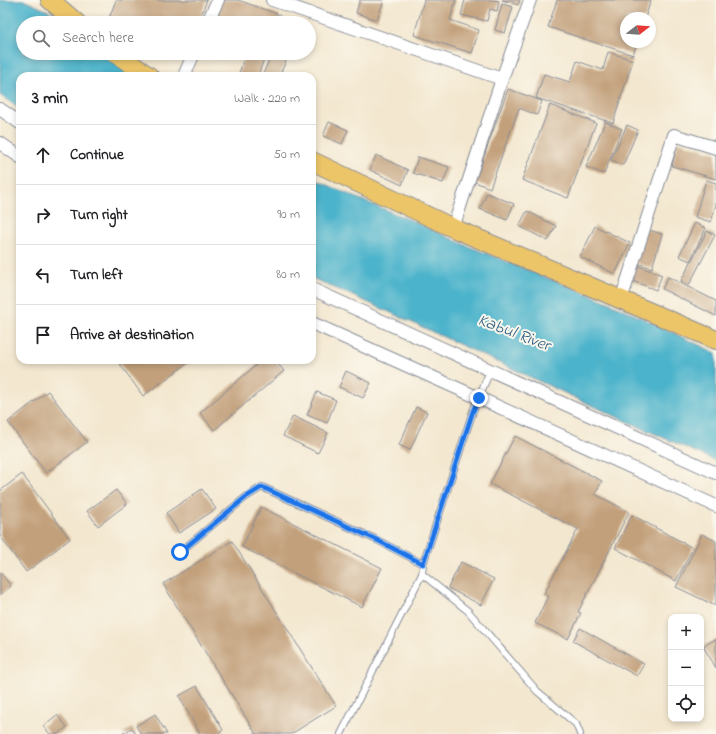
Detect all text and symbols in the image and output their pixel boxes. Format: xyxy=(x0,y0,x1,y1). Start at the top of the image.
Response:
north arrow xyxy=(620,12,656,48)
search box xyxy=(16,16,316,60)
icon: search xyxy=(30,27,52,49)
text: Search here xyxy=(62,27,134,49)
text: 3 min xyxy=(32,86,68,111)
text: Walk · 220 m xyxy=(234,89,300,108)
icon: ahead xyxy=(32,144,54,166)
text: Continue xyxy=(70,144,124,166)
text: 50 m xyxy=(274,145,300,164)
icon: right xyxy=(32,204,54,226)
text: Turn right xyxy=(70,204,128,226)
text: 90 m xyxy=(277,205,300,224)
icon: left xyxy=(32,264,54,286)
text: Turn left xyxy=(70,264,123,286)
text: 80 m xyxy=(276,265,300,284)
water label: Kabul River xyxy=(474,308,556,359)
icon: arrive xyxy=(32,324,54,346)
text: Arrive at destination xyxy=(70,324,194,346)
route end xyxy=(470,389,488,407)
route start xyxy=(171,543,189,561)
map controls xyxy=(668,614,704,722)
button: + xyxy=(668,614,704,650)
button: − xyxy=(668,650,704,686)
button: locate xyxy=(668,686,704,722)

